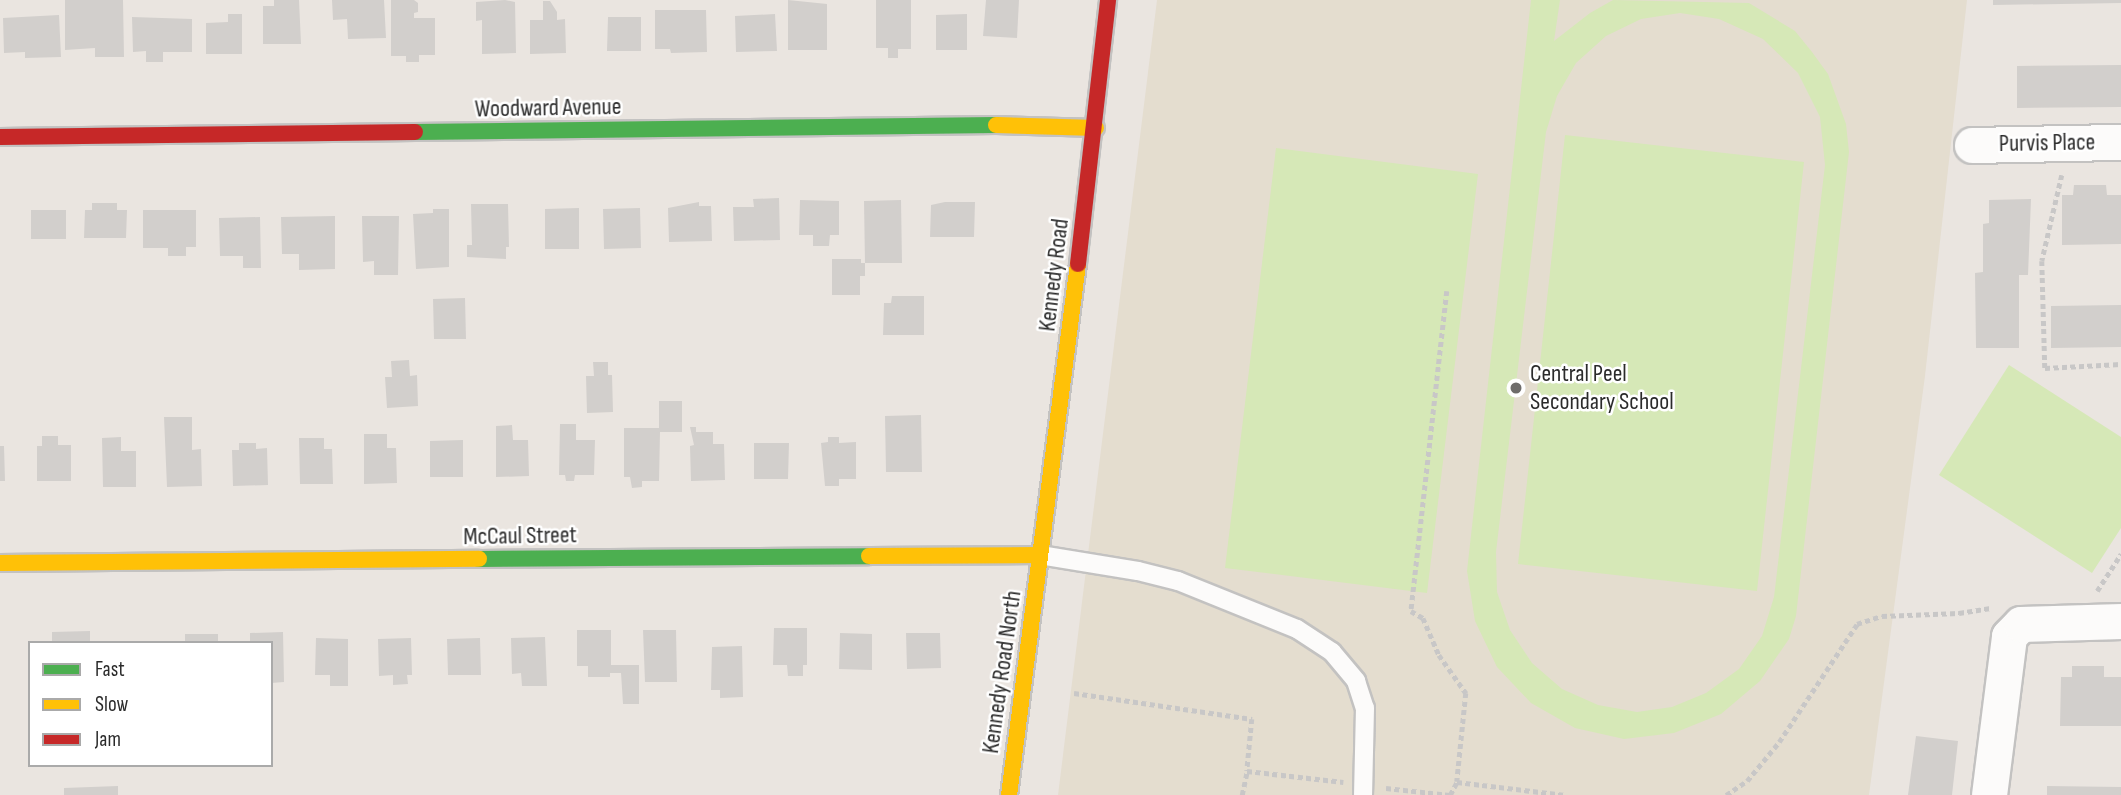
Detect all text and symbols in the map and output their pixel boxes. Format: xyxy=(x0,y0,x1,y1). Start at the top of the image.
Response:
street label: Woodward Avenue xyxy=(474,92,622,124)
street label: Purvis Place xyxy=(1999,128,2095,158)
street label: Kennedy Road xyxy=(1033,217,1075,333)
place label: Central Peel Secondary School xyxy=(1530,360,1674,416)
marker: Central Peel Secondary School xyxy=(1508,380,1524,396)
street label: McCaul Street xyxy=(463,521,577,551)
street label: Kennedy Road North xyxy=(976,589,1028,755)
legend xyxy=(28,641,273,767)
text: Fast xyxy=(95,657,125,682)
text: Slow xyxy=(95,692,128,717)
text: Jam xyxy=(95,727,121,752)

